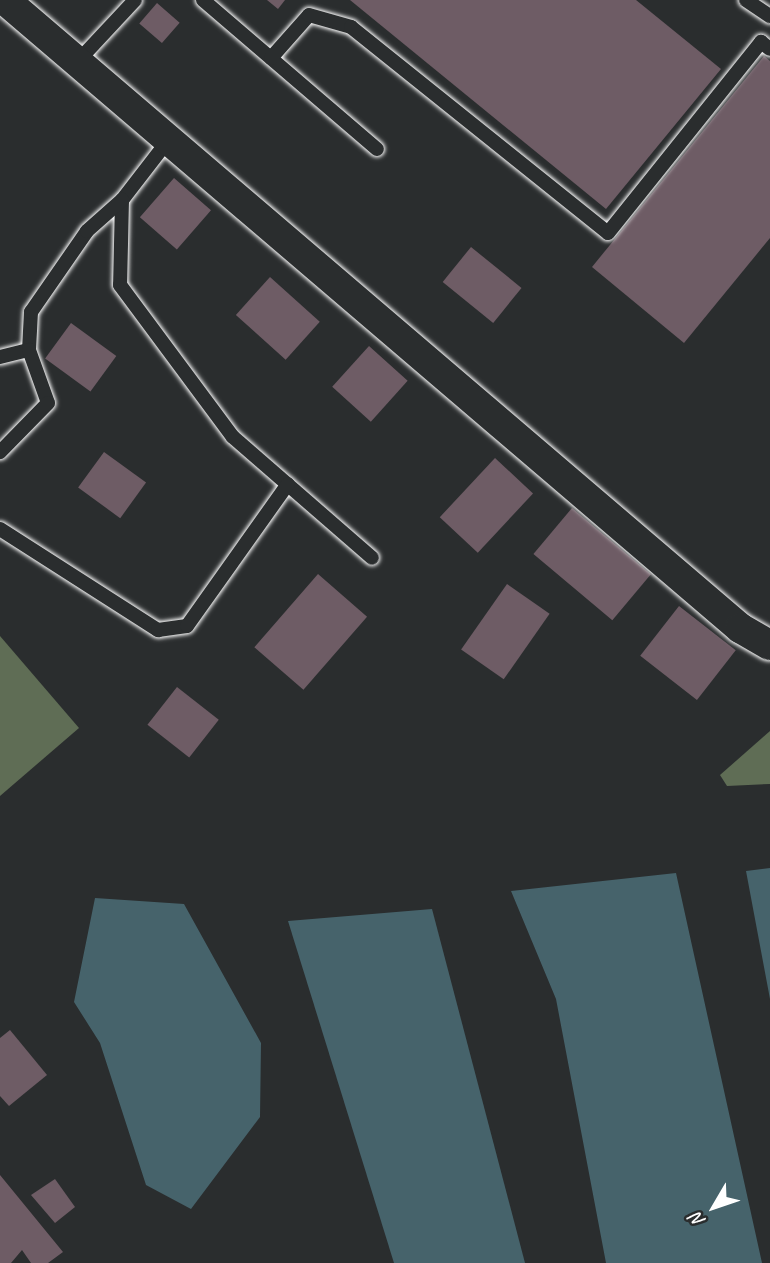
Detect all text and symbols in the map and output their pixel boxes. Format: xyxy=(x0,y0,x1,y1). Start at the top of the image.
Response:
north arrow xyxy=(679,1172,749,1242)
text: N xyxy=(685,1208,711,1232)

